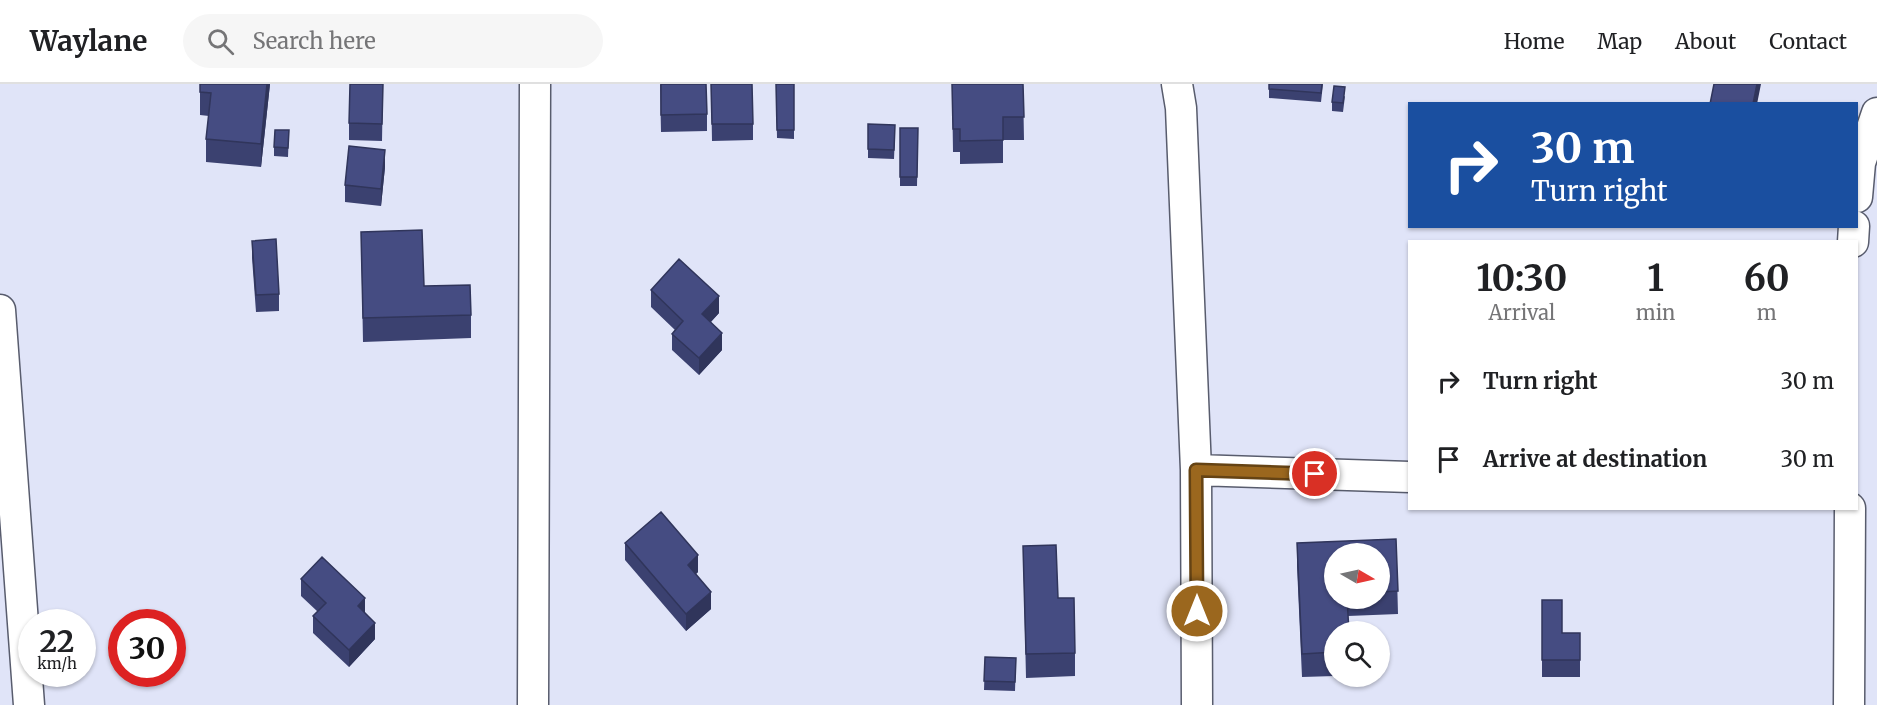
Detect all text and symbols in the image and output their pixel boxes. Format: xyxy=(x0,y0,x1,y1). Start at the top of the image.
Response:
search box xyxy=(183,14,603,68)
text: Waylane xyxy=(30,23,147,59)
icon: search xyxy=(204,25,237,58)
text: Search here xyxy=(252,27,376,55)
text: Home xyxy=(1504,28,1564,55)
text: Map xyxy=(1597,28,1642,55)
text: About xyxy=(1675,28,1736,55)
text: Contact xyxy=(1769,28,1847,55)
text: 30 m xyxy=(1531,122,1635,174)
icon: right xyxy=(1432,126,1510,204)
text: Turn right xyxy=(1531,174,1668,208)
text: 10:30 xyxy=(1476,256,1567,301)
text: 1 xyxy=(1647,256,1664,301)
text: 60 xyxy=(1744,256,1790,301)
text: Arrival xyxy=(1489,300,1555,325)
text: min xyxy=(1636,300,1675,325)
text: m xyxy=(1757,300,1777,325)
icon: right xyxy=(1432,365,1465,398)
text: Turn right xyxy=(1483,367,1597,395)
text: 30 m xyxy=(1780,367,1834,395)
icon: arrive xyxy=(1432,443,1465,476)
text: Arrive at destination xyxy=(1483,445,1707,473)
text: 30 m xyxy=(1780,445,1834,473)
pin xyxy=(1289,448,1340,499)
icon: arrive xyxy=(1298,457,1331,490)
north arrow xyxy=(1324,543,1390,609)
map controls xyxy=(1324,543,1390,687)
position arrow xyxy=(1165,579,1229,643)
speed limit sign: 30 xyxy=(108,609,186,687)
button: search xyxy=(1324,621,1390,687)
text: 22 xyxy=(40,622,74,660)
text: km/h xyxy=(37,654,77,673)

